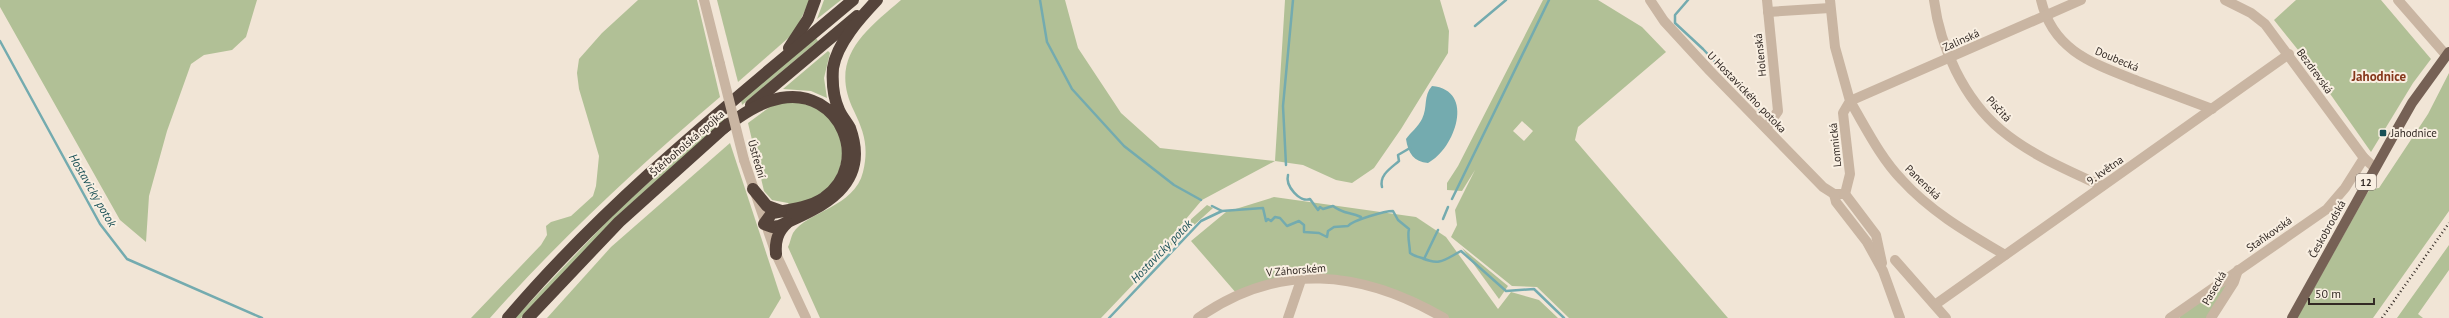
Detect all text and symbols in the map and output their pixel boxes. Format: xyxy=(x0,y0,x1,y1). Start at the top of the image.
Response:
street label: Zalinská xyxy=(1940,26,1982,54)
street label: Holenská xyxy=(1751,33,1769,77)
street label: Doubecká xyxy=(2093,44,2141,74)
street label: Bezdrevská xyxy=(2294,46,2336,96)
street label: U Hostavického potoka xyxy=(1704,48,1790,136)
district label: Jahodnice xyxy=(2351,68,2407,85)
street label: Písčitá xyxy=(1984,93,2014,125)
street label: Štěrboholská spojka xyxy=(647,107,727,179)
street label: Lomnická xyxy=(1826,122,1844,168)
place label: Jahodnice xyxy=(2390,126,2437,140)
marker: Jahodnice xyxy=(2378,128,2388,138)
street label: Ústřední xyxy=(745,138,769,180)
water label: Hostavický potok xyxy=(66,151,120,230)
street label: 9. května xyxy=(2084,152,2126,188)
street label: Panenská xyxy=(1902,162,1944,202)
road number: 12 xyxy=(2356,174,2376,190)
street label: Českobrodská xyxy=(2305,198,2349,260)
street label: Staňkovská xyxy=(2243,213,2295,255)
water label: Hostavický potok xyxy=(1127,216,1195,286)
street label: V Záhorském xyxy=(1265,260,1327,280)
street label: Pasecká xyxy=(2199,268,2229,308)
scale bar xyxy=(2309,280,2374,306)
text: 50 m xyxy=(2315,286,2341,301)

